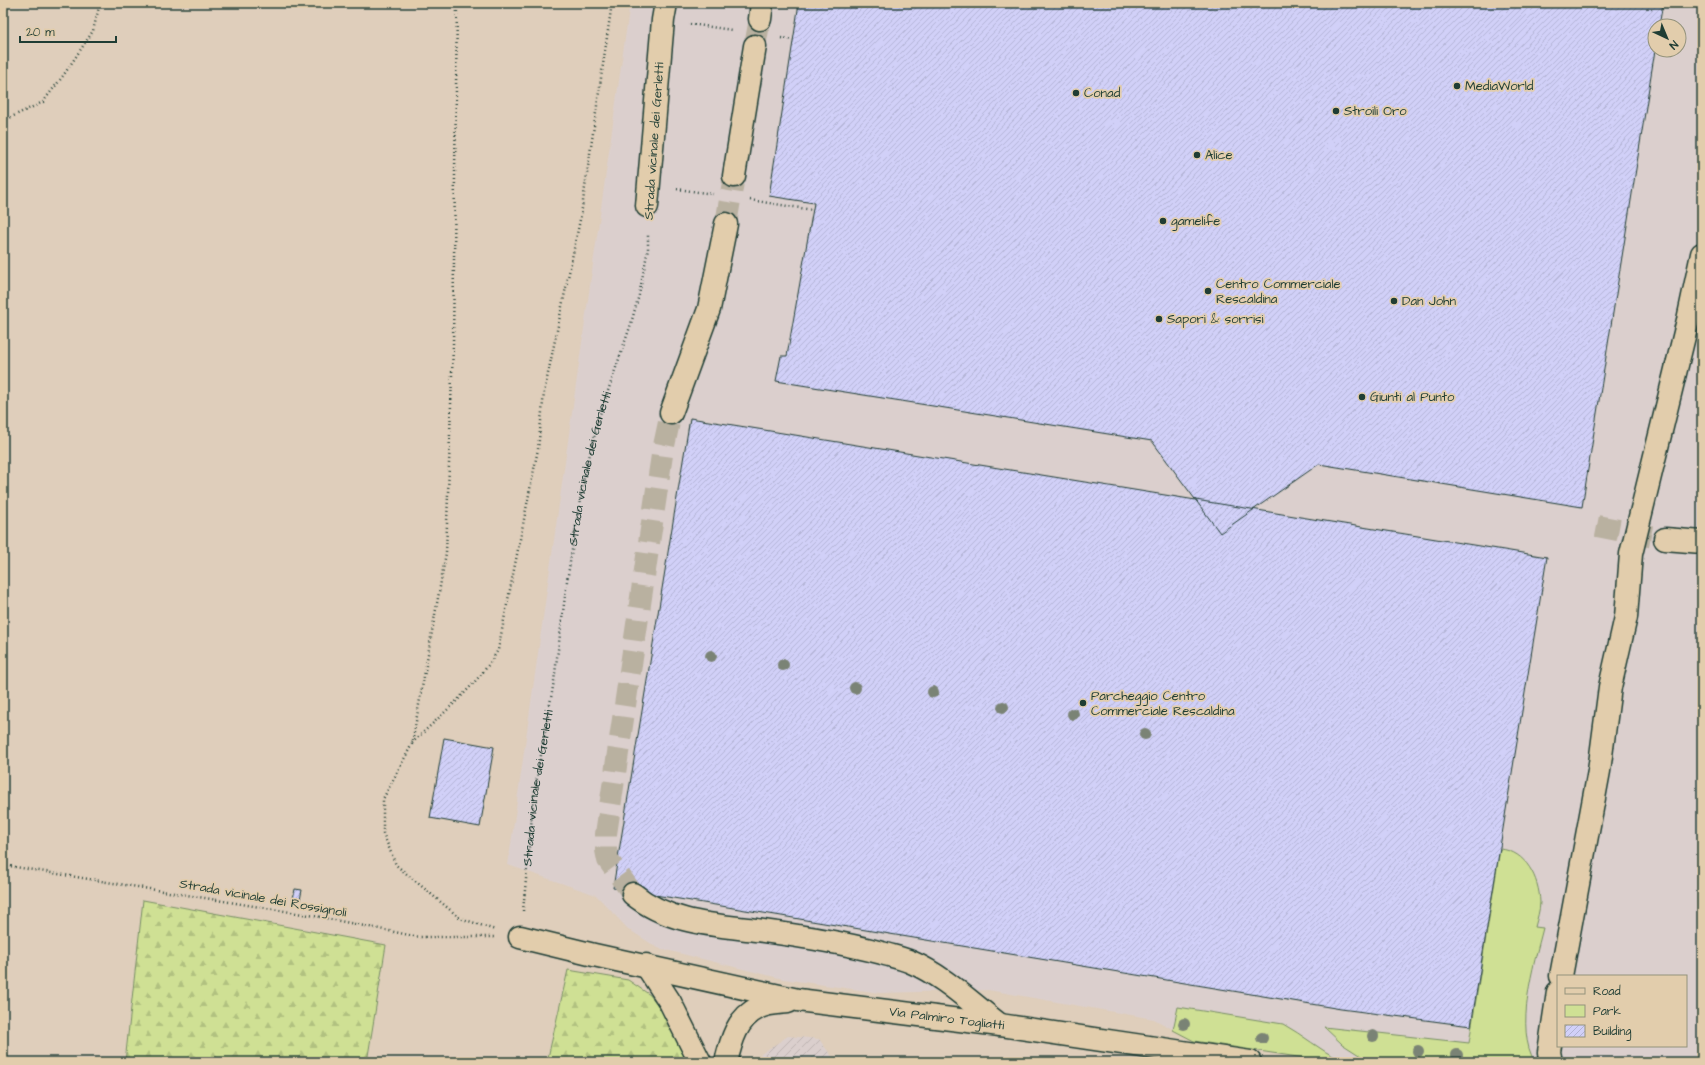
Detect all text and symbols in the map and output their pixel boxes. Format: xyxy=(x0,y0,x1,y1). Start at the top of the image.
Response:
scale bar xyxy=(20,18,116,44)
north arrow xyxy=(1647,18,1687,58)
text: 20 m xyxy=(26,24,55,41)
text: N xyxy=(1666,37,1681,53)
street label: Strada vicinale dei Gerletti xyxy=(640,62,668,220)
place label: MediaWorld xyxy=(1465,77,1534,95)
marker: MediaWorld xyxy=(1452,81,1462,91)
place label: Conad xyxy=(1084,84,1121,102)
marker: Conad xyxy=(1071,88,1081,98)
place label: Stroili Oro xyxy=(1344,102,1407,120)
marker: Stroili Oro xyxy=(1331,106,1341,116)
place label: Alice xyxy=(1205,146,1233,164)
marker: Alice xyxy=(1192,150,1202,160)
place label: gamelife xyxy=(1171,212,1220,231)
marker: gamelife xyxy=(1158,216,1168,226)
place label: Centro Commerciale Rescaldina xyxy=(1216,275,1341,308)
marker: Centro Commerciale Rescaldina xyxy=(1203,286,1213,296)
place label: Dan John xyxy=(1402,292,1456,310)
marker: Dan John xyxy=(1389,296,1399,306)
place label: Sapori & sorrisi xyxy=(1167,310,1263,328)
marker: Sapori & sorrisi xyxy=(1154,314,1164,324)
place label: Giunti al Punto xyxy=(1370,388,1455,406)
street label: Strada vicinale dei Gerletti xyxy=(564,389,616,547)
marker: Giunti al Punto xyxy=(1357,392,1367,402)
place label: Parcheggio Centro Commerciale Rescaldina xyxy=(1091,687,1235,720)
marker: Parcheggio Centro Commerciale Rescaldina xyxy=(1078,698,1088,708)
street label: Strada vicinale dei Gerletti xyxy=(518,708,558,867)
street label: Strada vicinale dei Rossignoli xyxy=(178,874,348,923)
legend xyxy=(1557,975,1687,1047)
text: Road xyxy=(1593,983,1621,1000)
street label: Via Palmiro Togliatti xyxy=(888,1002,1006,1035)
text: Park xyxy=(1593,1003,1621,1020)
text: Building xyxy=(1593,1023,1631,1041)

